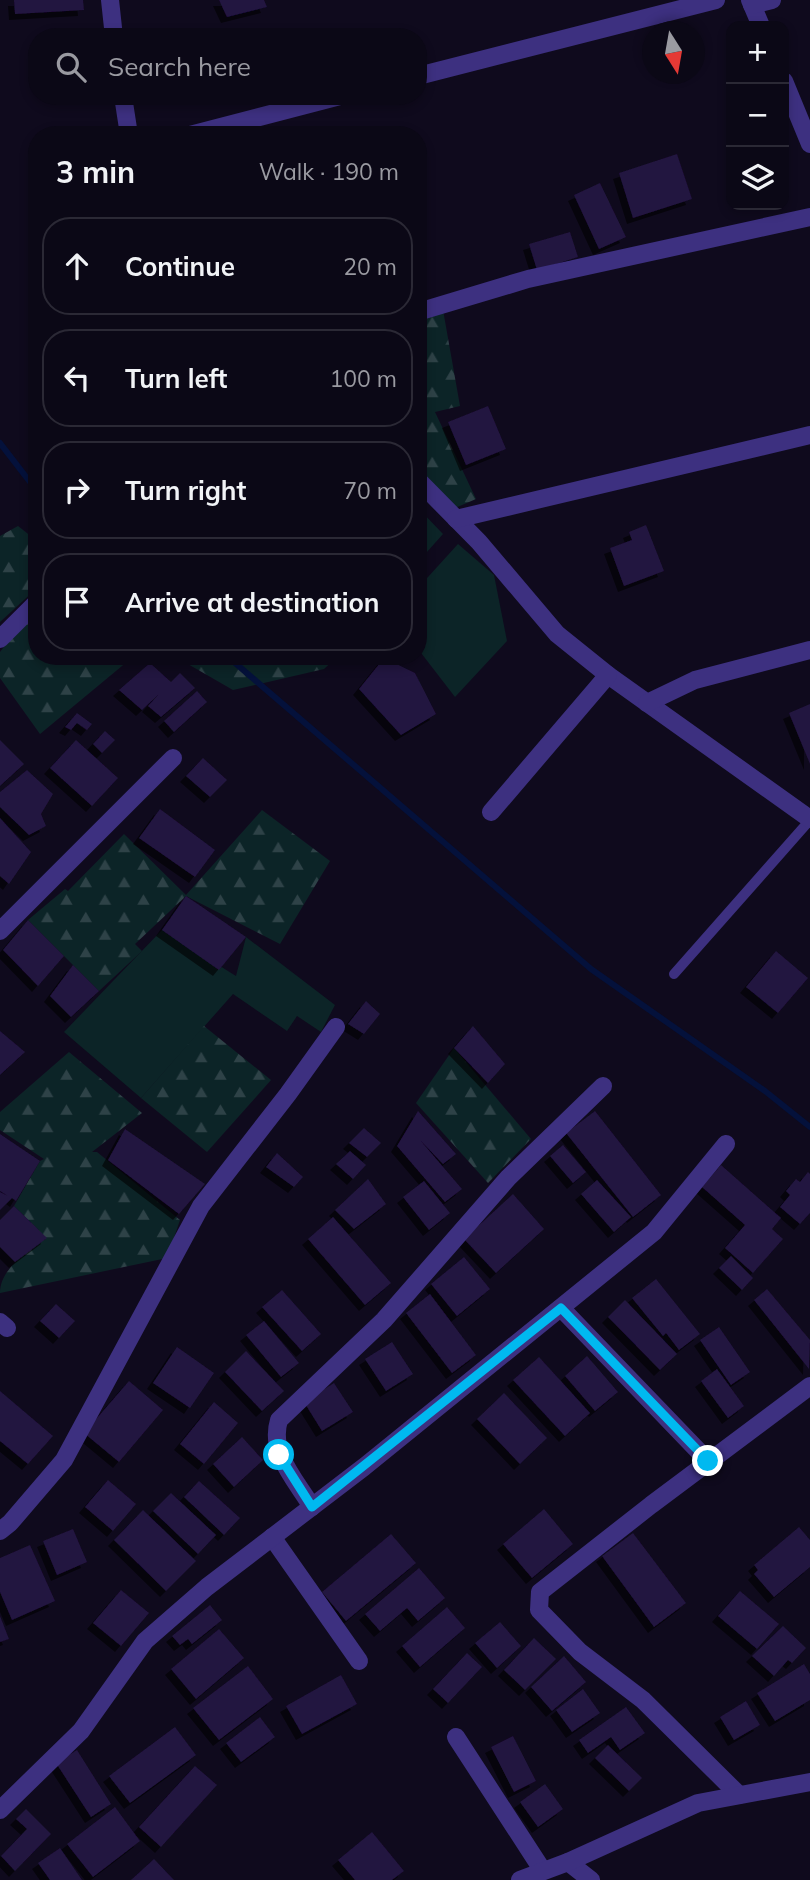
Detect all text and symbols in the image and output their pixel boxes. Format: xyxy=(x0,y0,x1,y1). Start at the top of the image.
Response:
north arrow xyxy=(642,21,705,84)
map controls xyxy=(726,21,789,210)
button: + xyxy=(726,21,789,84)
search box xyxy=(28,28,427,105)
icon: search xyxy=(52,48,90,86)
text: Search here xyxy=(108,50,251,83)
button: − xyxy=(726,84,789,147)
button: layers xyxy=(726,147,789,210)
text: 3 min xyxy=(56,153,135,191)
text: Walk · 190 m xyxy=(259,157,399,186)
icon: ahead xyxy=(58,247,96,285)
text: Continue xyxy=(125,250,235,283)
text: 20 m xyxy=(343,252,397,281)
icon: left xyxy=(58,359,96,397)
text: Turn left xyxy=(125,362,227,395)
text: 100 m xyxy=(329,364,397,393)
icon: right xyxy=(58,471,96,509)
text: Turn right xyxy=(125,474,246,507)
text: 70 m xyxy=(343,476,397,505)
icon: arrive xyxy=(58,583,96,621)
text: Arrive at destination xyxy=(125,586,380,619)
route start xyxy=(263,1439,294,1470)
route end xyxy=(692,1445,723,1476)

